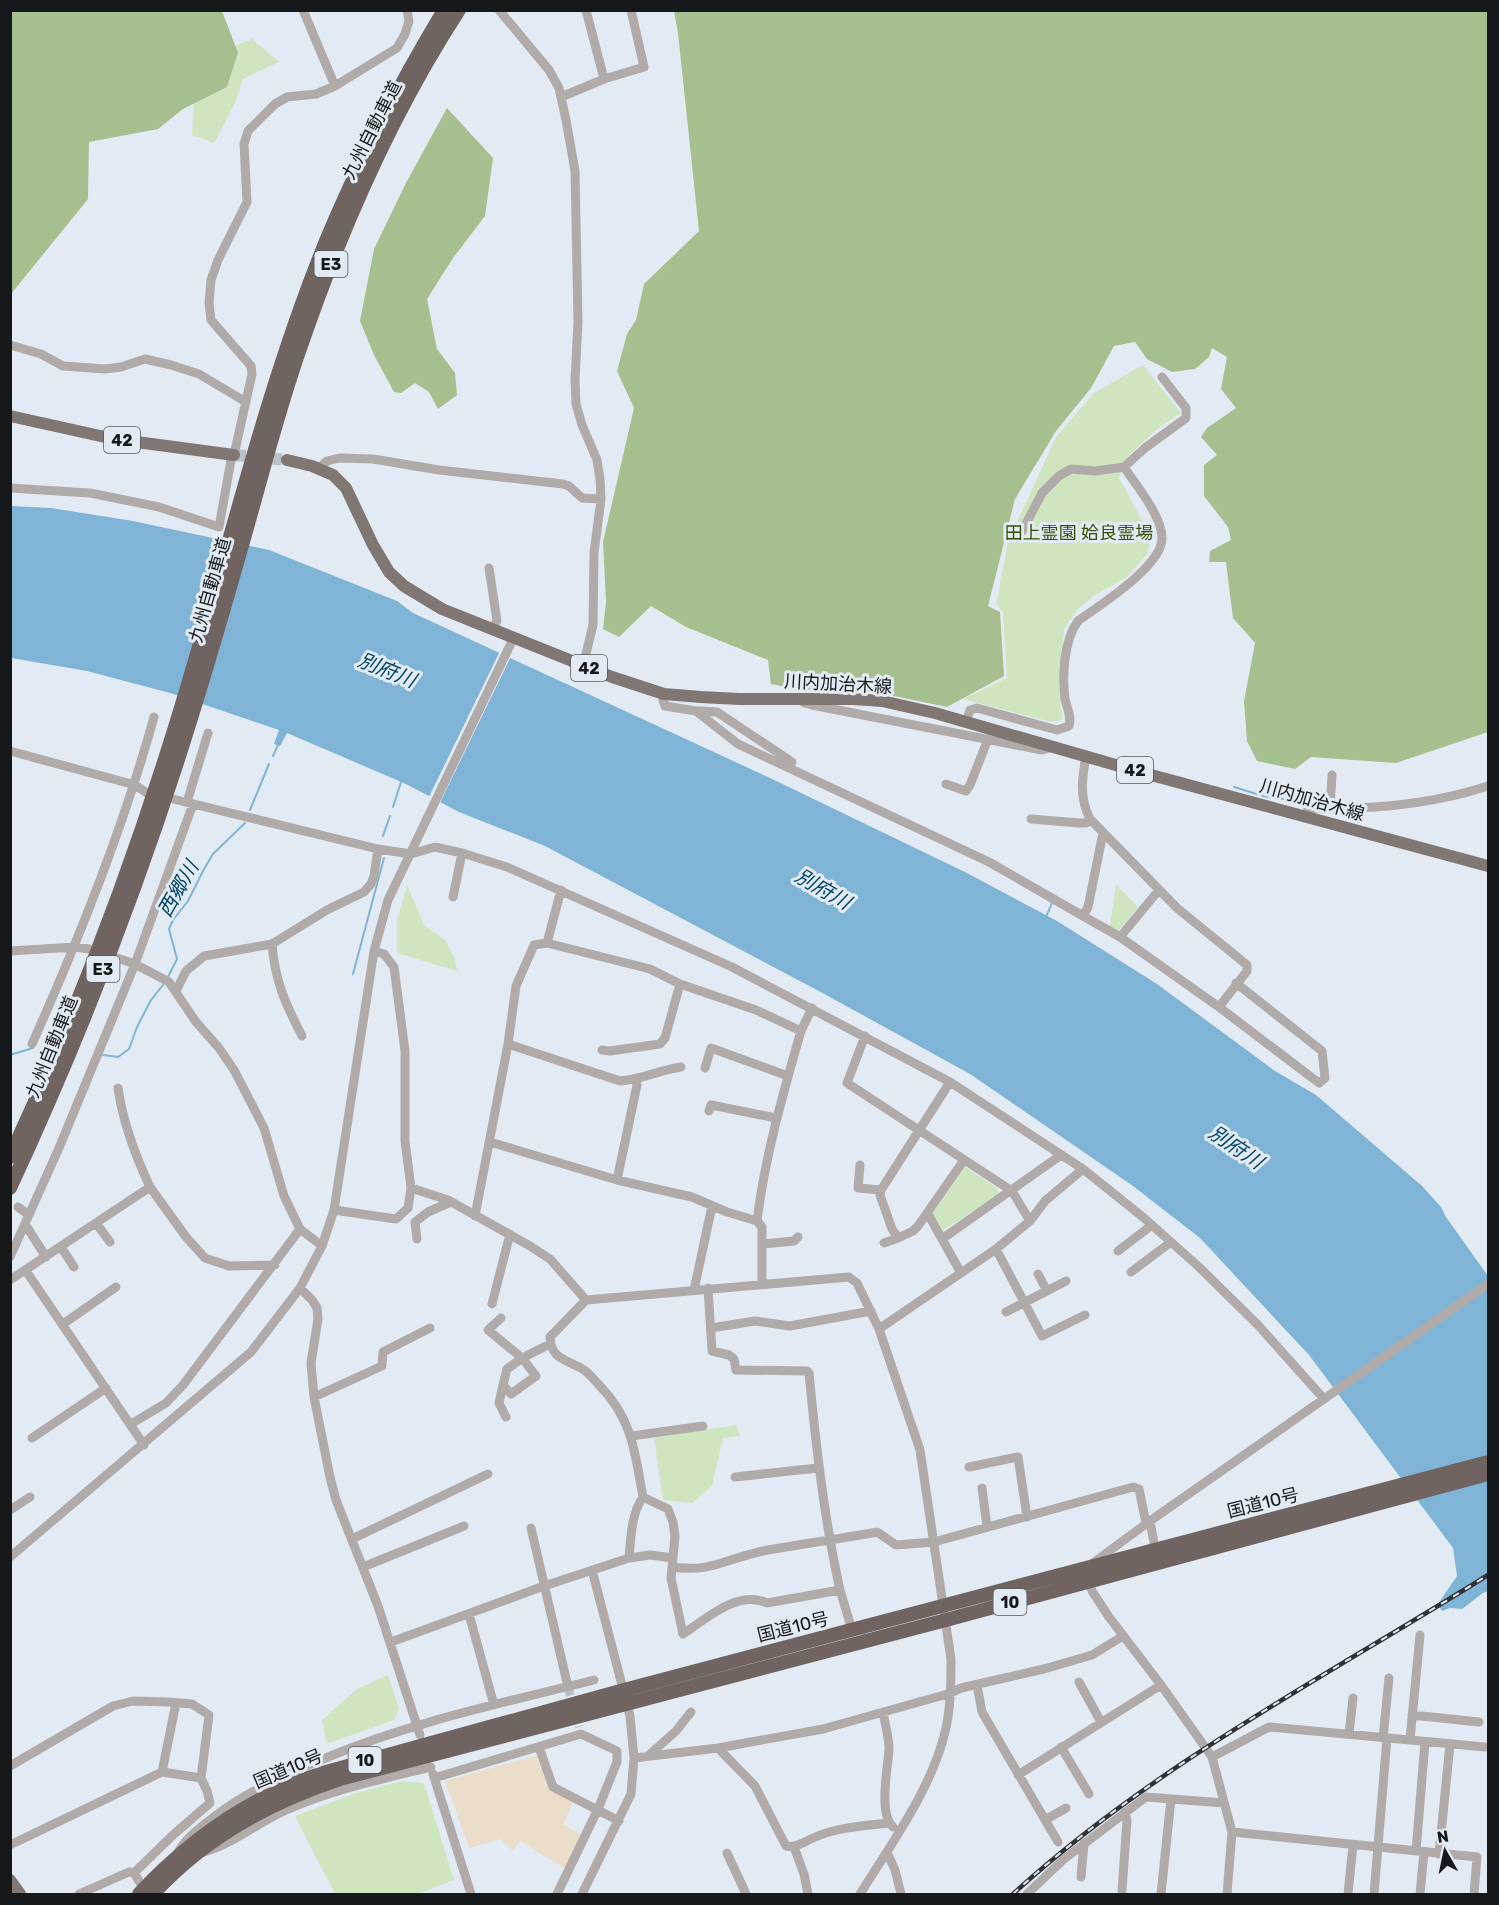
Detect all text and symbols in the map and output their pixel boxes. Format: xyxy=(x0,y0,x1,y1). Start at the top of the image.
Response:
street label: 九州自動車道 xyxy=(338,77,406,183)
road number: E3 xyxy=(314,251,348,277)
road number: 42 xyxy=(104,427,140,453)
park label: 田上霊園 姶良霊場 xyxy=(1005,522,1153,544)
street label: 九州自動車道 xyxy=(185,535,235,645)
water label: 別府川 xyxy=(355,648,421,693)
road number: 42 xyxy=(571,655,607,681)
street label: 川内加治木線 xyxy=(783,670,893,698)
road number: 42 xyxy=(1117,757,1153,783)
street label: 川内加治木線 xyxy=(1257,775,1367,825)
water label: 西郷川 xyxy=(153,855,204,921)
water label: 別府川 xyxy=(791,864,857,915)
road number: E3 xyxy=(86,956,120,982)
street label: 九州自動車道 xyxy=(22,993,82,1101)
water label: 別府川 xyxy=(1204,1120,1269,1175)
street label: 国道10号 xyxy=(1225,1483,1301,1523)
road number: 10 xyxy=(994,1589,1026,1615)
street label: 国道10号 xyxy=(755,1607,831,1647)
street label: 国道10号 xyxy=(250,1745,326,1793)
road number: 10 xyxy=(348,1747,382,1773)
north arrow xyxy=(1415,1821,1475,1881)
text: N xyxy=(1436,1826,1450,1847)

